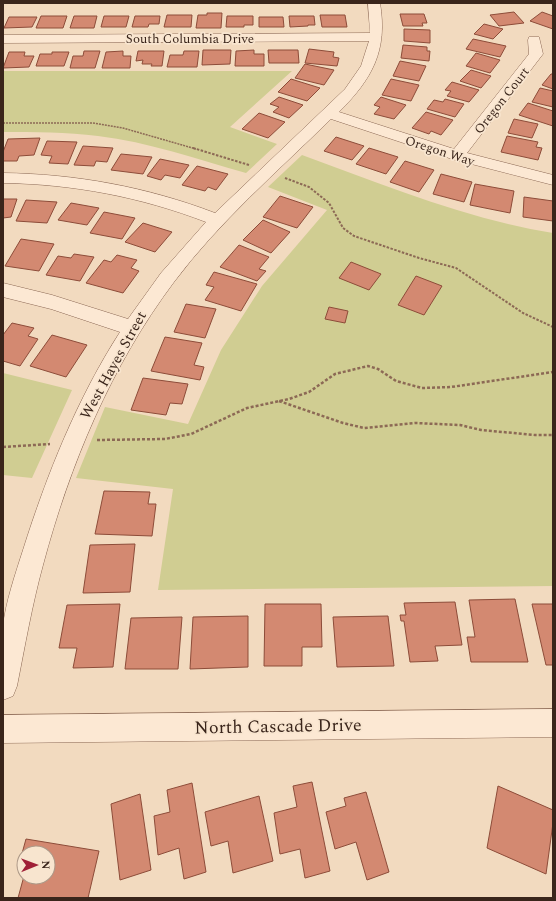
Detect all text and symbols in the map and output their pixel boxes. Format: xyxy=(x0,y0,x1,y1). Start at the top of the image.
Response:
street label: South Columbia Drive xyxy=(126,29,254,49)
street label: Oregon Court xyxy=(469,63,535,138)
street label: Oregon Way xyxy=(402,130,478,172)
street label: West Hayes Street xyxy=(74,307,153,424)
street label: North Cascade Drive xyxy=(194,712,362,741)
north arrow xyxy=(16,845,56,885)
text: N xyxy=(37,860,54,869)

